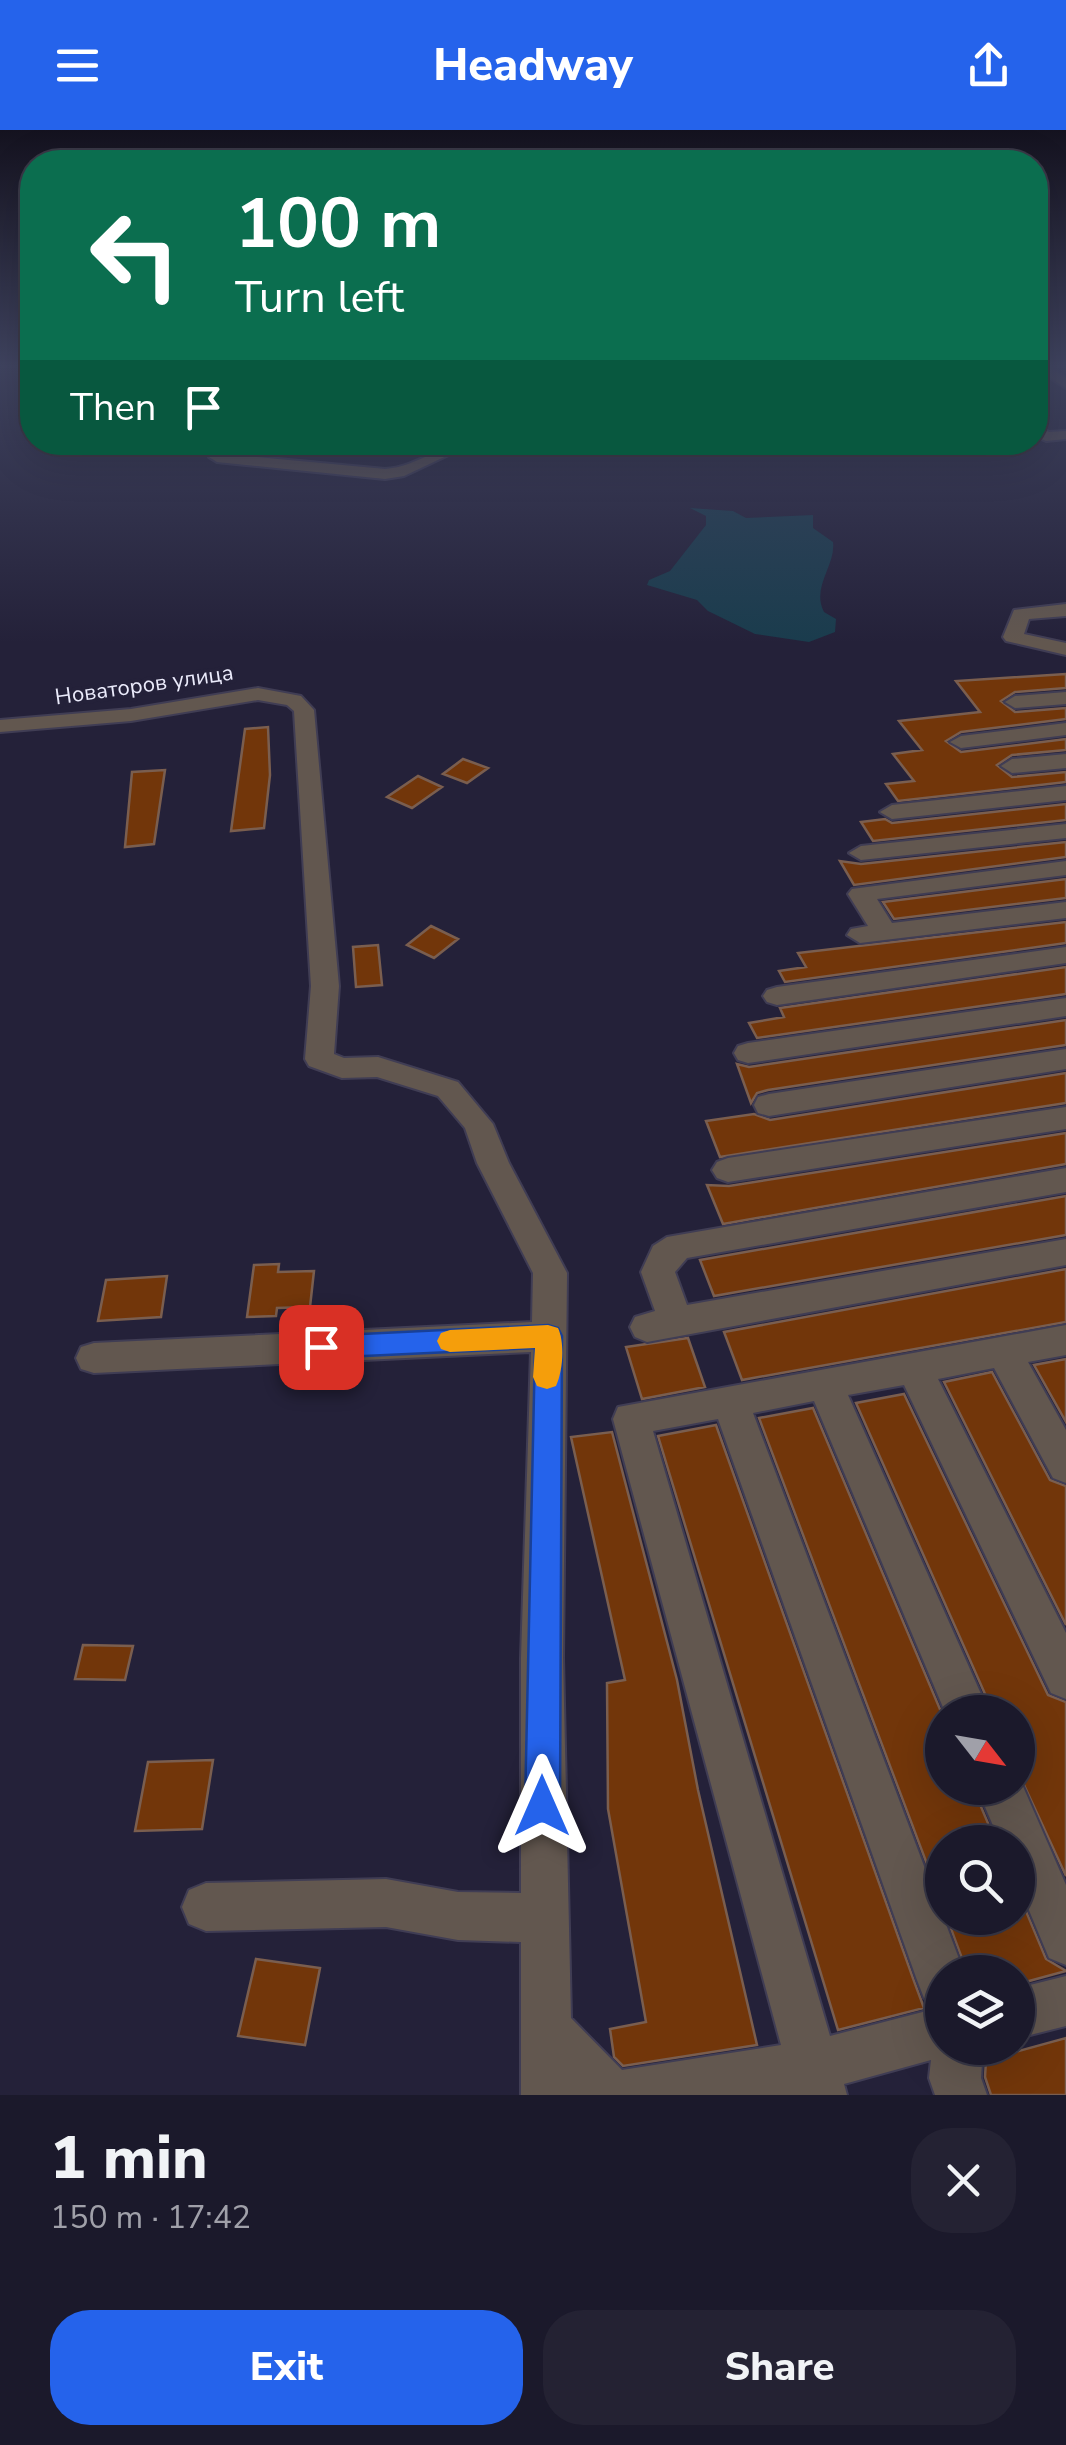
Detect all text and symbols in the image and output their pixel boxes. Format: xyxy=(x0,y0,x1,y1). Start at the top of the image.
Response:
text: Headway xyxy=(433,35,633,96)
icon: menu xyxy=(50,38,105,93)
icon: share xyxy=(961,38,1016,93)
text: 100 m xyxy=(235,176,441,272)
icon: left xyxy=(70,190,200,320)
text: Turn left xyxy=(235,267,404,328)
icon: arrive xyxy=(176,380,231,435)
text: Then xyxy=(70,382,156,433)
street label: Новаторов улица xyxy=(53,658,235,712)
pin xyxy=(279,1305,364,1390)
icon: arrive xyxy=(294,1320,349,1375)
north arrow xyxy=(925,1695,1035,1805)
map controls xyxy=(925,1695,1035,2065)
position arrow xyxy=(490,1754,594,1858)
button: search xyxy=(925,1825,1035,1935)
button: layers xyxy=(925,1955,1035,2065)
text: 1 min xyxy=(50,2117,208,2199)
button: close xyxy=(911,2128,1016,2233)
text: 150 m · 17:42 xyxy=(50,2196,251,2239)
button: Exit xyxy=(50,2310,523,2425)
button: Share xyxy=(543,2310,1016,2425)

